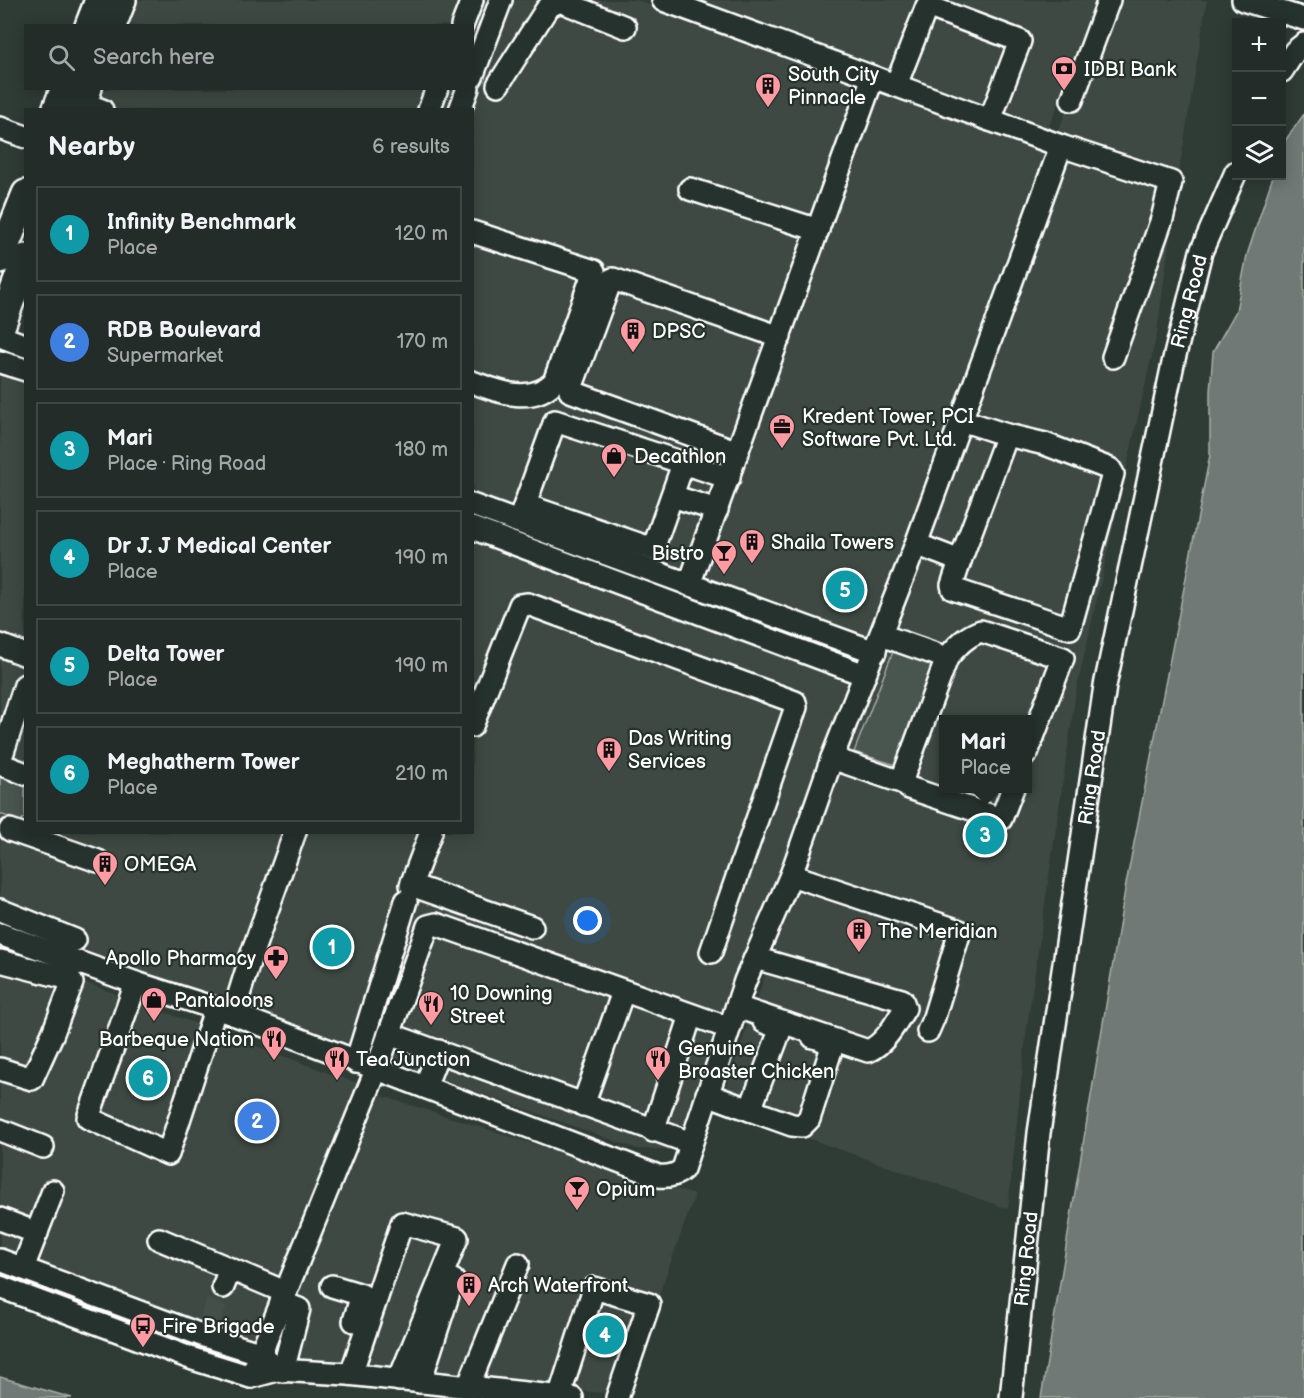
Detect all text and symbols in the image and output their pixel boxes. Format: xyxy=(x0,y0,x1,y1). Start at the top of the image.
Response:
map controls xyxy=(1232,18,1286,180)
button: + xyxy=(1232,18,1286,72)
search box xyxy=(24,24,474,90)
icon: search xyxy=(45,41,78,74)
text: Search here xyxy=(93,44,215,71)
bank icon: IDBI Bank xyxy=(1049,54,1079,92)
place label: IDBI Bank xyxy=(1084,58,1176,82)
place label: South City Pinnacle xyxy=(788,63,879,110)
building icon: South City Pinnacle xyxy=(753,71,783,109)
button: − xyxy=(1232,72,1286,126)
button: layers xyxy=(1232,126,1286,180)
text: Nearby xyxy=(48,132,135,163)
text: 6 results xyxy=(372,135,450,159)
text: Infinity Benchmark xyxy=(107,209,296,236)
text: 1 xyxy=(65,222,74,246)
text: 120 m xyxy=(395,222,448,246)
text: Place xyxy=(107,236,158,260)
street label: Ring Road xyxy=(1166,252,1213,351)
building icon: DPSC xyxy=(618,316,648,354)
text: RDB Boulevard xyxy=(107,317,261,344)
place label: DPSC xyxy=(652,320,705,344)
text: 2 xyxy=(64,330,75,354)
text: 170 m xyxy=(397,330,448,354)
text: Supermarket xyxy=(107,344,223,368)
place label: Kredent Tower, PCI Software Pvt. Ltd. xyxy=(802,405,974,452)
office icon: Kredent Tower, PCI Software Pvt. Ltd. xyxy=(767,412,797,450)
text: Mari xyxy=(107,425,153,452)
text: 3 xyxy=(64,438,75,462)
text: 180 m xyxy=(395,438,448,462)
shop icon: Decathlon xyxy=(599,441,629,479)
place label: Decathlon xyxy=(634,445,726,469)
text: Place · Ring Road xyxy=(107,452,266,476)
building icon: Shaila Towers xyxy=(737,527,767,565)
place label: Shaila Towers xyxy=(771,531,894,555)
text: Dr J. J Medical Center xyxy=(107,533,331,560)
bar icon: Bistro xyxy=(709,538,739,576)
place label: Bistro xyxy=(651,542,704,566)
text: 4 xyxy=(64,546,75,570)
text: 190 m xyxy=(395,546,448,570)
text: Place xyxy=(107,560,158,584)
pin: 5 xyxy=(826,568,864,612)
text: Delta Tower xyxy=(107,641,224,668)
text: 5 xyxy=(64,654,75,678)
text: 190 m xyxy=(395,654,448,678)
text: Place xyxy=(107,668,158,692)
popup xyxy=(939,715,1032,793)
place label: Das Writing Services xyxy=(628,727,732,774)
street label: Ring Road xyxy=(1074,728,1111,826)
text: Mari xyxy=(960,729,1006,756)
building icon: Das Writing Services xyxy=(594,735,624,773)
text: Meghatherm Tower xyxy=(107,749,299,776)
text: Place xyxy=(960,756,1011,780)
text: 6 xyxy=(63,762,76,786)
text: 210 m xyxy=(395,762,448,786)
text: Place xyxy=(107,776,158,800)
pin: 3 xyxy=(966,812,1004,858)
building icon: OMEGA xyxy=(90,849,120,887)
place label: OMEGA xyxy=(124,853,197,877)
your location xyxy=(573,906,602,935)
building icon: The Meridian xyxy=(844,916,874,954)
place label: The Meridian xyxy=(878,920,998,944)
pin: 1 xyxy=(312,924,352,970)
pharmacy icon: Apollo Pharmacy xyxy=(261,943,291,981)
place label: Apollo Pharmacy xyxy=(106,947,256,971)
place label: 10 Downing Street xyxy=(450,982,553,1029)
shop icon: Pantaloons xyxy=(139,985,169,1023)
place label: Pantaloons xyxy=(174,989,274,1013)
restaurant icon: 10 Downing Street xyxy=(416,989,446,1027)
restaurant icon: Barbeque Nation xyxy=(259,1024,289,1062)
place label: Barbeque Nation xyxy=(99,1028,254,1052)
place label: Genuine Broaster Chicken xyxy=(678,1037,834,1084)
restaurant icon: Tea Junction xyxy=(322,1044,352,1082)
restaurant icon: Genuine Broaster Chicken xyxy=(643,1044,673,1082)
place label: Tea Junction xyxy=(356,1048,470,1072)
pin: 6 xyxy=(128,1056,168,1100)
pin: 2 xyxy=(238,1098,276,1144)
bar icon: Opium xyxy=(562,1174,592,1212)
place label: Opium xyxy=(596,1178,655,1202)
street label: Ring Road xyxy=(1010,1210,1044,1308)
building icon: Arch Waterfront xyxy=(454,1270,484,1308)
place label: Arch Waterfront xyxy=(488,1274,628,1298)
bus stop icon: Fire Brigade xyxy=(128,1311,158,1349)
pin: 4 xyxy=(586,1312,624,1358)
place label: Fire Brigade xyxy=(162,1315,275,1339)

